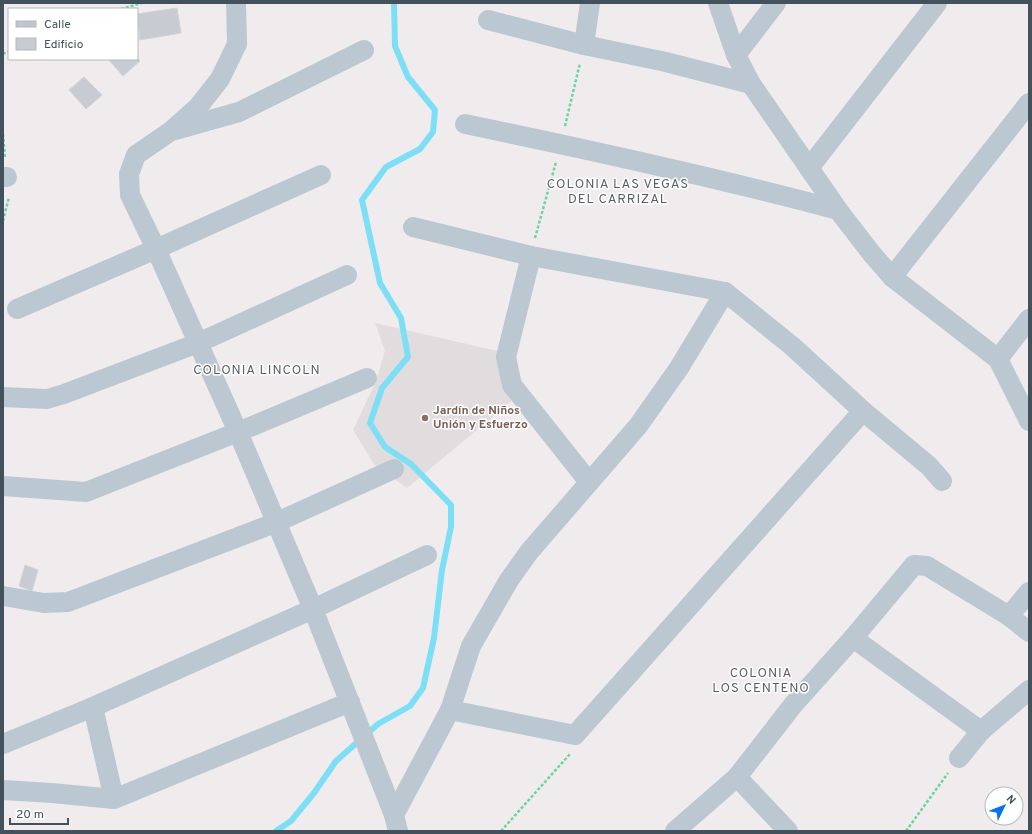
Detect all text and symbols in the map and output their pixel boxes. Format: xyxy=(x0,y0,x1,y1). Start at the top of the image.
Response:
legend xyxy=(8,8,138,60)
text: Calle xyxy=(44,17,71,33)
text: Edificio xyxy=(44,37,84,53)
district label: COLONIA LAS VEGAS DEL CARRIZAL xyxy=(547,177,689,208)
district label: COLONIA LINCOLN xyxy=(193,363,321,379)
place label: Jardín de Niños Unión y Esfuerzo xyxy=(433,403,528,433)
marker: Jardín de Niños Unión y Esfuerzo xyxy=(420,413,430,423)
district label: COLONIA LOS CENTENO xyxy=(712,666,810,697)
north arrow xyxy=(984,786,1024,826)
text: N xyxy=(1003,792,1018,808)
scale bar xyxy=(10,800,68,826)
text: 20 m xyxy=(16,807,44,823)

